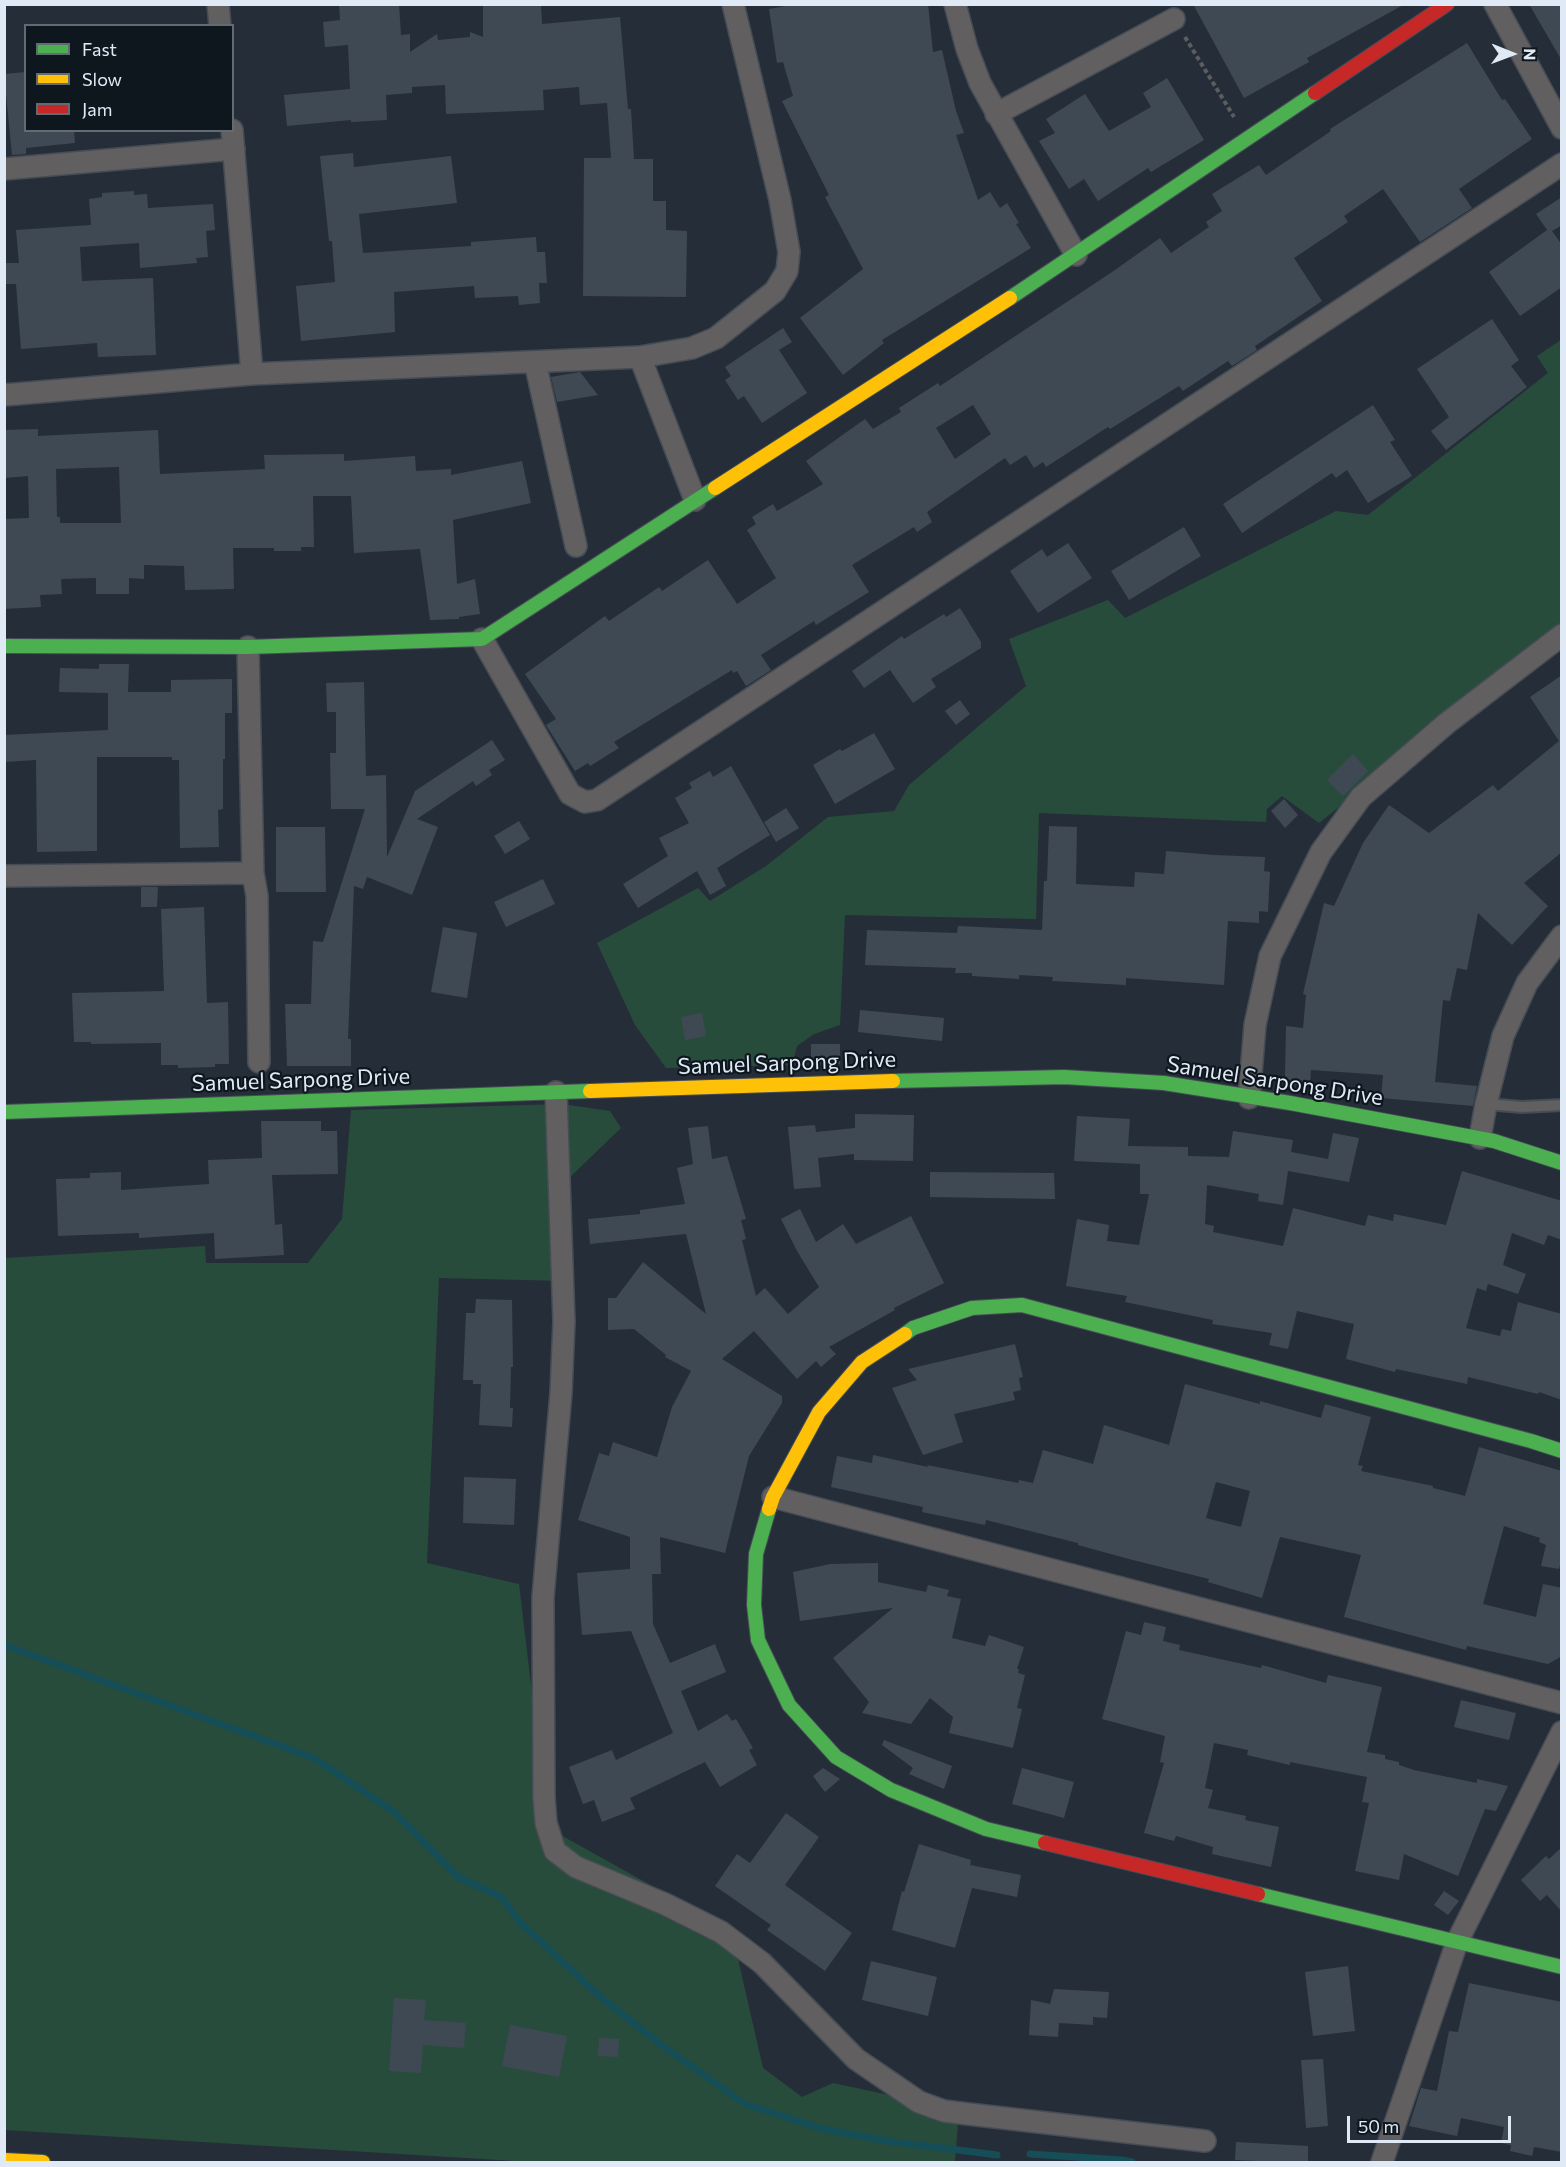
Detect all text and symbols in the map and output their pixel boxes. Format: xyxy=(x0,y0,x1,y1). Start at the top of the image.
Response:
legend xyxy=(24,24,234,132)
north arrow xyxy=(1482,24,1542,84)
text: Fast xyxy=(82,38,117,60)
text: N xyxy=(1521,48,1540,60)
text: Slow xyxy=(82,68,122,90)
text: Jam xyxy=(82,98,112,120)
street label: Samuel Sarpong Drive xyxy=(677,1046,897,1080)
street label: Samuel Sarpong Drive xyxy=(1165,1051,1385,1111)
street label: Samuel Sarpong Drive xyxy=(191,1063,411,1097)
scale bar xyxy=(1350,2104,1514,2142)
text: 50 m xyxy=(1358,2115,1399,2137)

